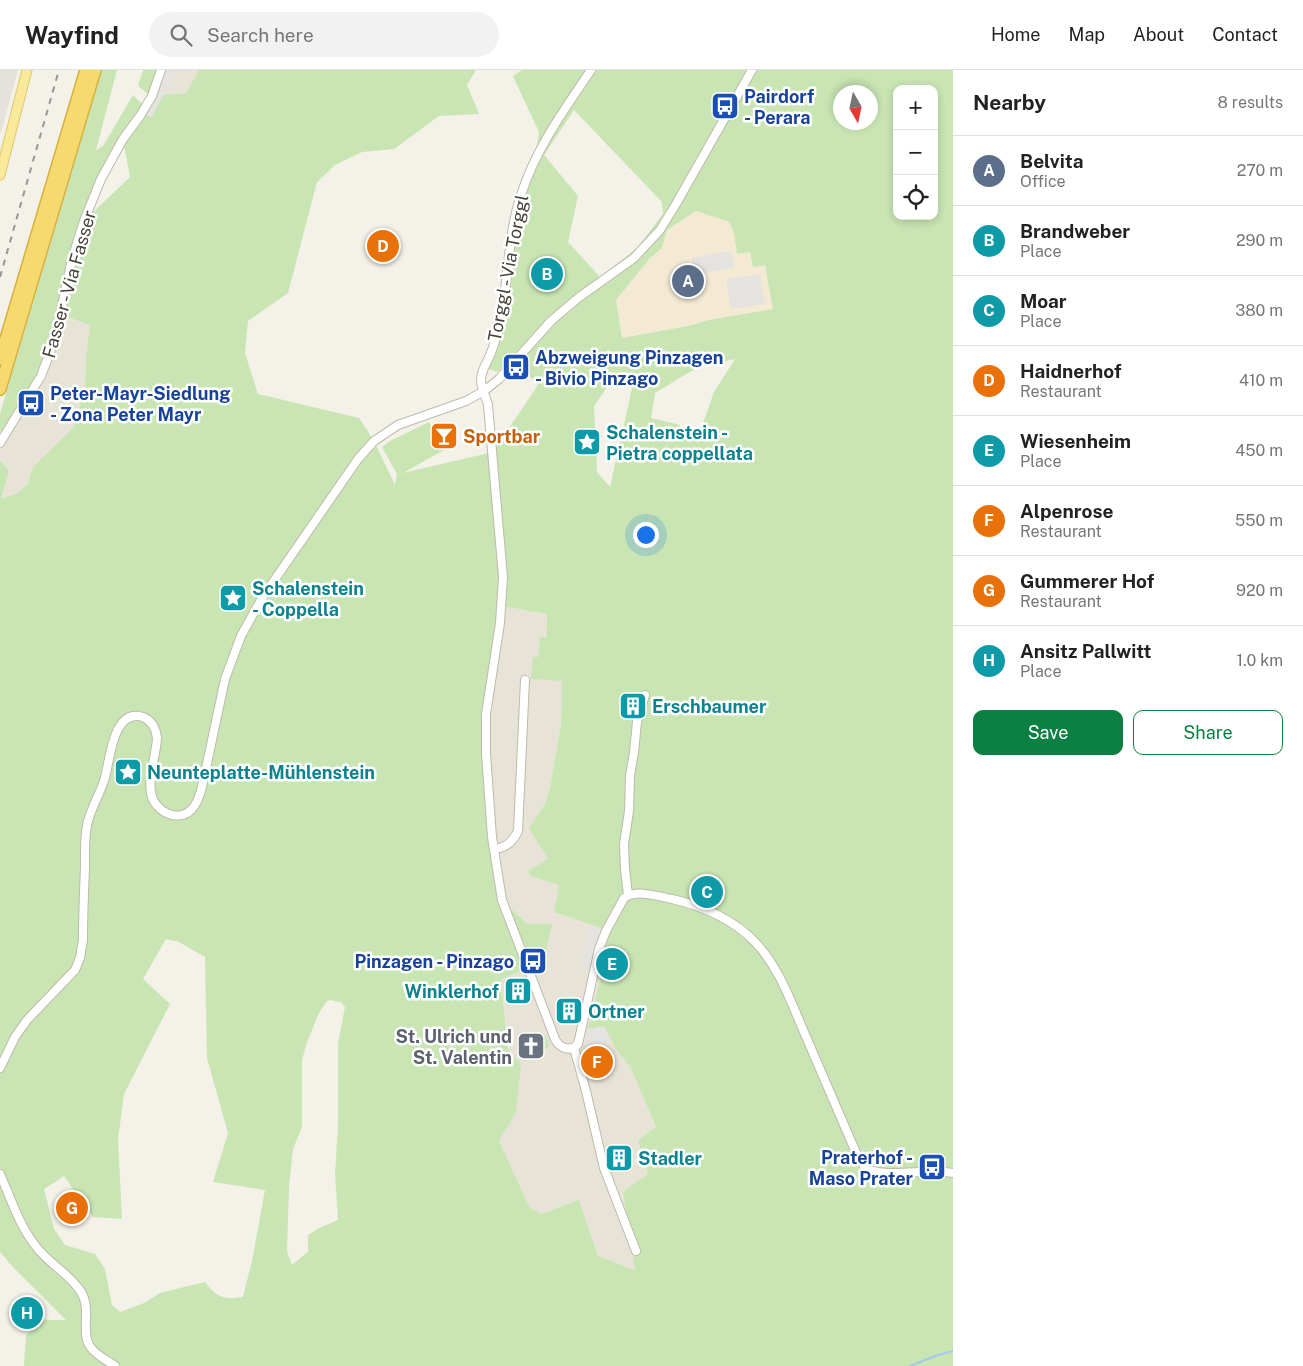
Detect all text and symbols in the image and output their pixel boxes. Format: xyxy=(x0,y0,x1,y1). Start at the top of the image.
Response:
search box xyxy=(149,12,499,57)
text: Wayfind xyxy=(25,21,119,49)
icon: search xyxy=(167,21,195,49)
text: Search here xyxy=(207,24,314,46)
text: Home xyxy=(991,24,1041,45)
text: Map xyxy=(1069,24,1105,45)
text: About xyxy=(1133,24,1184,45)
text: Contact xyxy=(1212,24,1278,45)
north arrow xyxy=(833,85,878,130)
map controls xyxy=(893,85,938,220)
button: + xyxy=(893,85,938,130)
place label: Pairdorf - Perara xyxy=(744,86,814,128)
text: Nearby xyxy=(973,90,1046,115)
bus stop icon: Pairdorf - Perara xyxy=(710,91,740,121)
text: 8 results xyxy=(1218,93,1283,112)
button: − xyxy=(893,130,938,175)
text: Belvita xyxy=(1020,150,1083,172)
text: A xyxy=(983,161,995,180)
text: 270 m xyxy=(1237,161,1283,180)
text: Office xyxy=(1020,172,1066,191)
button: locate xyxy=(893,175,938,220)
street label: Torggl - Via Torggl xyxy=(483,193,533,343)
street label: Fasser - Via Fasser xyxy=(38,208,100,360)
text: Brandweber xyxy=(1020,220,1130,242)
pin: D xyxy=(367,227,399,265)
text: B xyxy=(984,231,994,250)
text: 290 m xyxy=(1236,231,1283,250)
text: Place xyxy=(1020,242,1062,261)
pin: B xyxy=(531,255,563,293)
pin: A xyxy=(672,262,704,300)
text: Moar xyxy=(1020,290,1067,312)
text: C xyxy=(983,301,995,320)
text: 380 m xyxy=(1235,301,1283,320)
text: Place xyxy=(1020,312,1062,331)
place label: Abzweigung Pinzagen - Bivio Pinzago xyxy=(535,347,723,389)
bus stop icon: Abzweigung Pinzagen - Bivio Pinzago xyxy=(501,352,531,382)
text: Haidnerhof xyxy=(1020,360,1122,382)
text: D xyxy=(983,371,995,390)
text: 410 m xyxy=(1239,371,1283,390)
text: Restaurant xyxy=(1020,382,1102,401)
place label: Peter-Mayr-Siedlung - Zona Peter Mayr xyxy=(50,383,230,425)
bus stop icon: Peter-Mayr-Siedlung - Zona Peter Mayr xyxy=(16,388,46,418)
bar icon: Sportbar xyxy=(429,421,459,451)
place label: Schalenstein - Pietra coppellata xyxy=(606,422,753,464)
place label: Sportbar xyxy=(463,426,541,447)
place icon: Schalenstein - Pietra coppellata xyxy=(572,427,602,457)
text: Wiesenheim xyxy=(1020,430,1131,452)
text: E xyxy=(984,441,994,460)
text: 450 m xyxy=(1235,441,1283,460)
text: Place xyxy=(1020,452,1062,471)
text: Alpenrose xyxy=(1020,500,1113,522)
text: F xyxy=(984,511,994,530)
text: 550 m xyxy=(1235,511,1283,530)
your location xyxy=(633,522,659,548)
text: Restaurant xyxy=(1020,522,1102,541)
text: Gummerer Hof xyxy=(1020,570,1154,592)
place label: Schalenstein - Coppella xyxy=(252,578,364,620)
text: G xyxy=(983,581,995,600)
text: 920 m xyxy=(1236,581,1283,600)
place icon: Schalenstein - Coppella xyxy=(218,583,248,613)
text: Restaurant xyxy=(1020,592,1102,611)
text: Ansitz Pallwitt xyxy=(1020,640,1152,662)
text: H xyxy=(983,651,995,670)
text: 1.0 km xyxy=(1236,651,1283,670)
text: Place xyxy=(1020,662,1062,681)
building icon: Erschbaumer xyxy=(618,691,648,721)
place label: Erschbaumer xyxy=(652,696,767,717)
button: Save xyxy=(973,710,1123,755)
button: Share xyxy=(1133,710,1283,755)
place icon: Neunteplatte-Mühlenstein xyxy=(113,757,143,787)
place label: Neunteplatte-Mühlenstein xyxy=(147,762,375,783)
pin: C xyxy=(691,873,723,911)
pin: E xyxy=(596,945,628,983)
bus stop icon: Pinzagen - Pinzago xyxy=(518,946,548,976)
place label: Pinzagen - Pinzago xyxy=(355,951,514,972)
building icon: Winklerhof xyxy=(503,976,533,1006)
place label: Winklerhof xyxy=(405,981,499,1002)
building icon: Ortner xyxy=(554,996,584,1026)
place label: Ortner xyxy=(588,1001,645,1022)
place label: St. Ulrich und St. Valentin xyxy=(395,1026,512,1068)
church icon: St. Ulrich und St. Valentin xyxy=(516,1031,546,1061)
pin: F xyxy=(581,1043,613,1081)
building icon: Stadler xyxy=(604,1143,634,1173)
place label: Praterhof - Maso Prater xyxy=(809,1147,914,1189)
place label: Stadler xyxy=(638,1148,703,1169)
bus stop icon: Praterhof - Maso Prater xyxy=(917,1152,947,1182)
pin: G xyxy=(56,1189,88,1227)
pin: H xyxy=(11,1294,43,1332)

